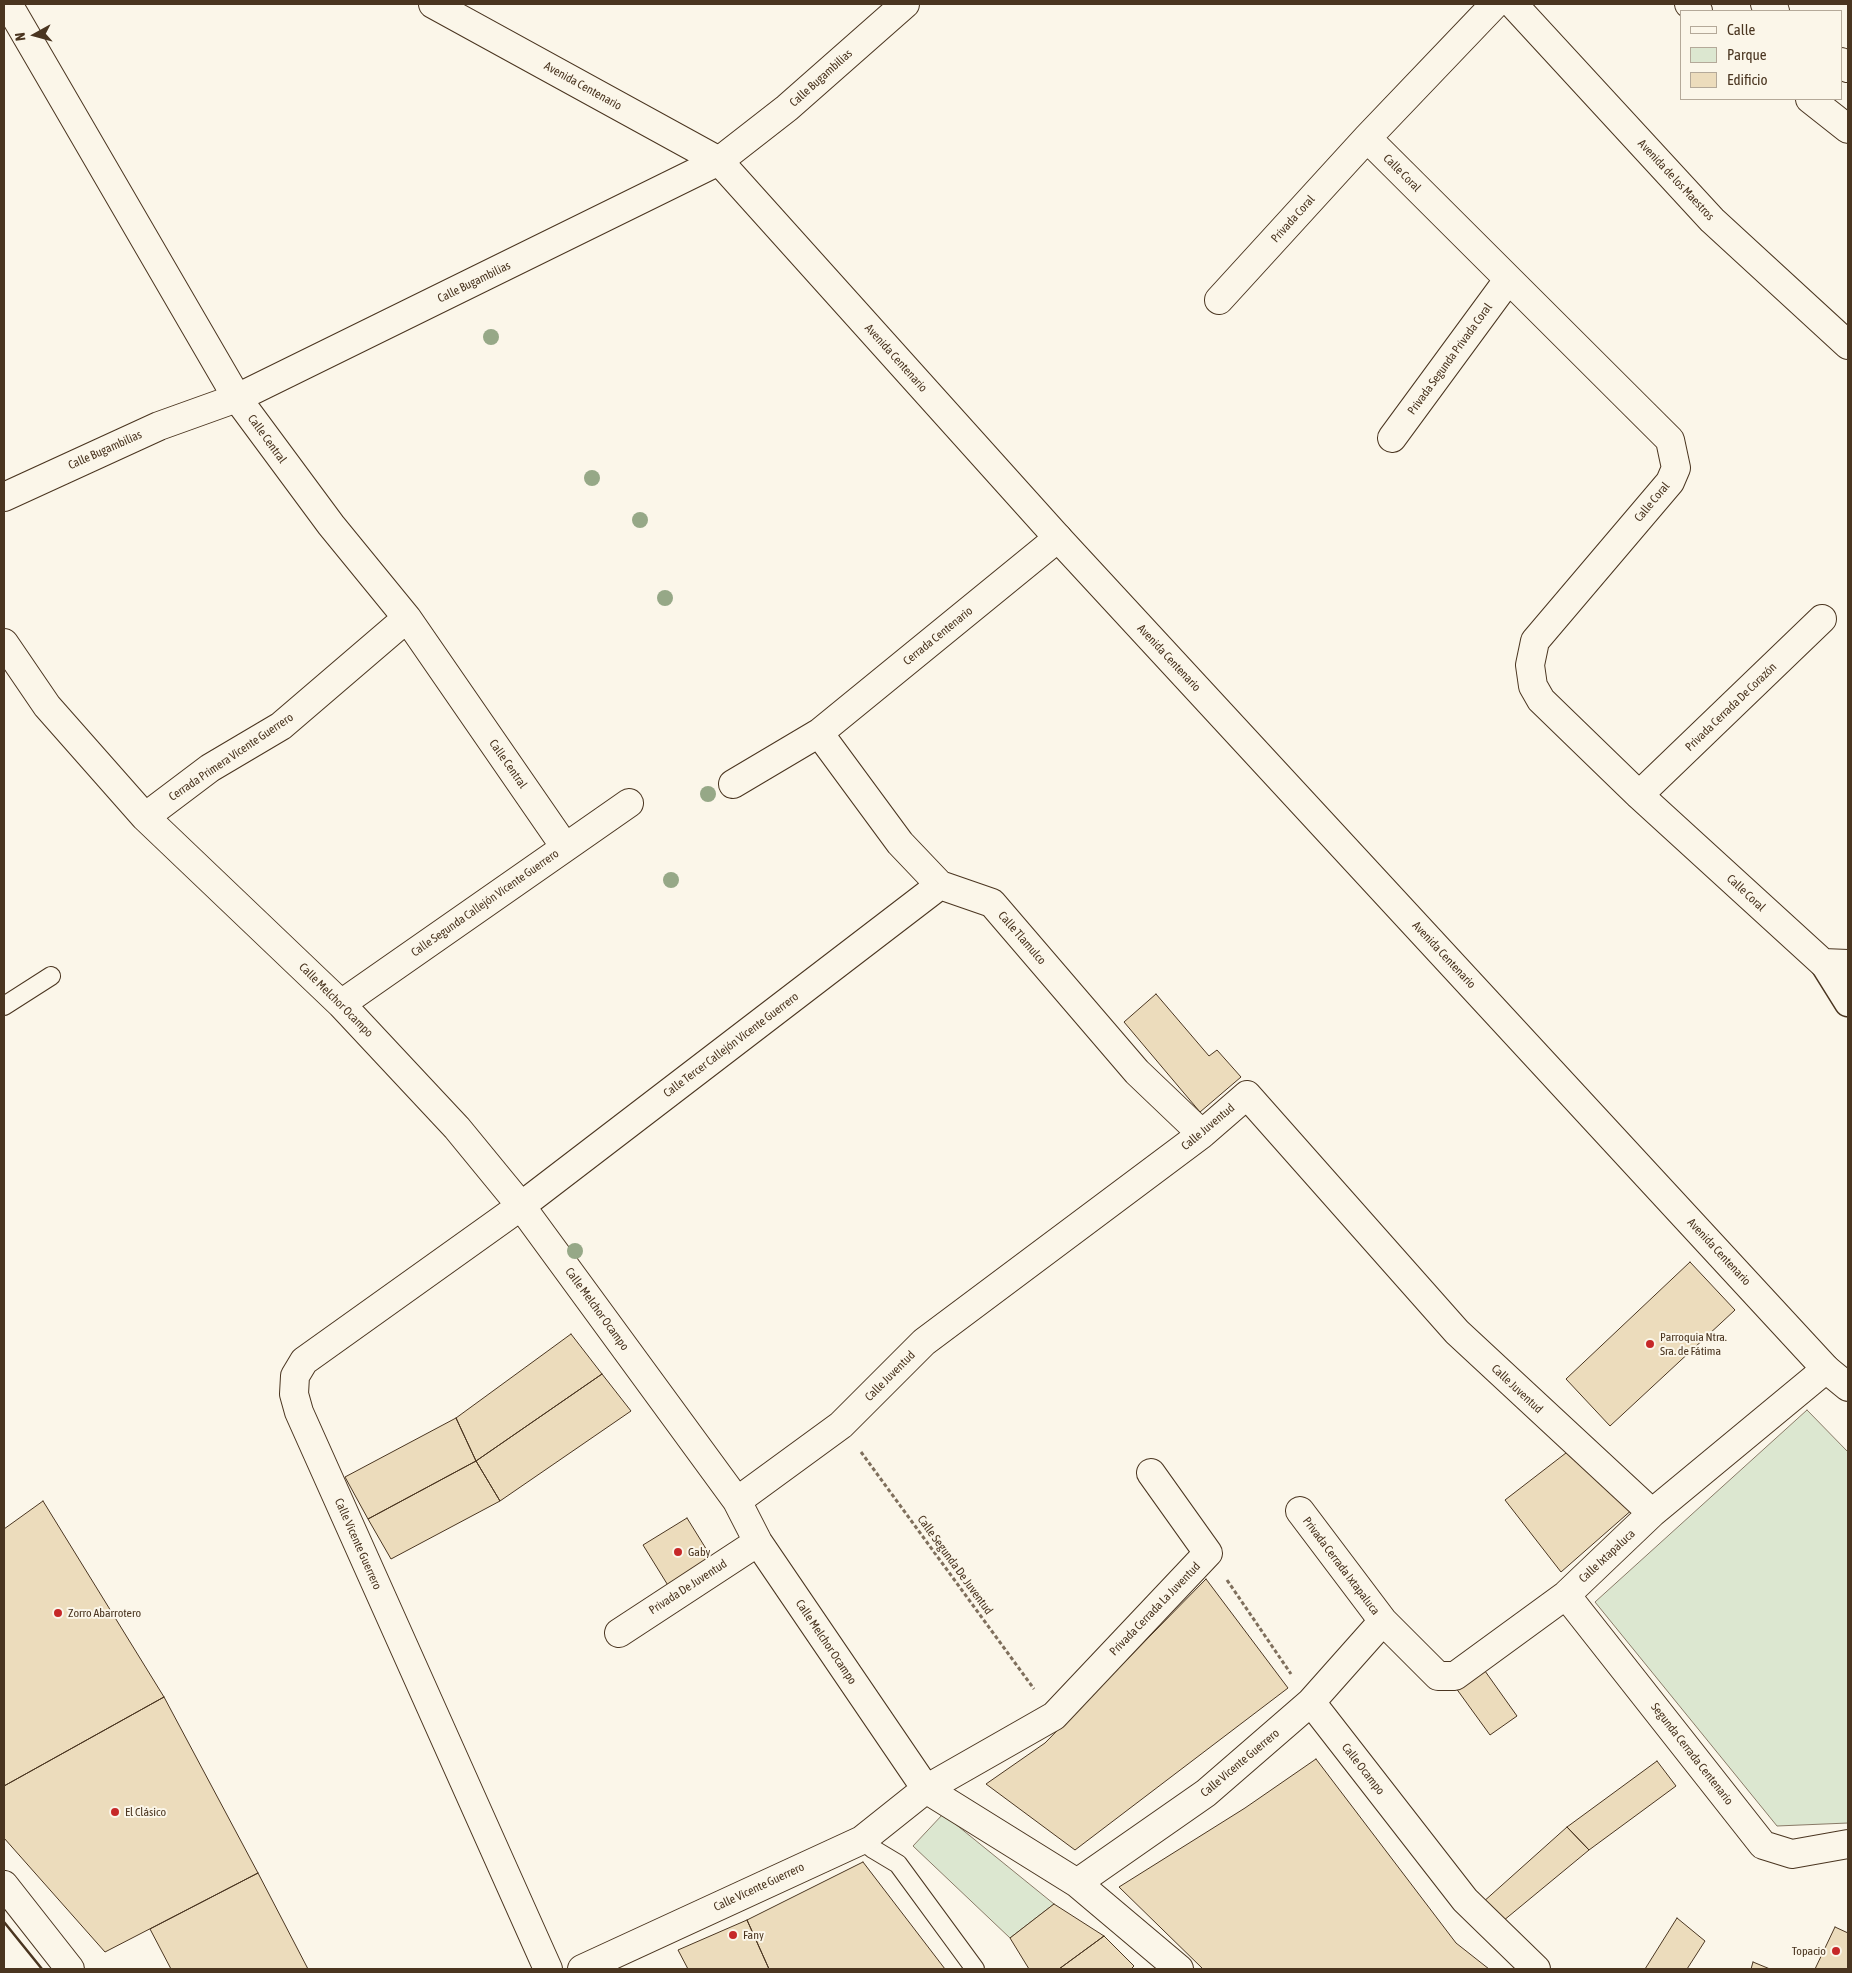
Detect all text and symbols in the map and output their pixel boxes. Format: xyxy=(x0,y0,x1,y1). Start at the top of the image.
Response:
north arrow xyxy=(10,10,60,60)
legend xyxy=(1680,10,1842,100)
text: Calle xyxy=(1727,21,1755,38)
text: N xyxy=(12,32,29,42)
street label: Calle Bugambilias xyxy=(787,46,855,110)
text: Parque xyxy=(1727,46,1767,63)
street label: Avenida Centenario xyxy=(542,59,624,113)
text: Edificio xyxy=(1727,71,1768,88)
street label: Avenida de los Maestros xyxy=(1635,137,1717,223)
street label: Calle Coral xyxy=(1380,151,1424,195)
street label: Privada Coral xyxy=(1268,192,1318,246)
street label: Calle Bugambilias xyxy=(435,258,513,306)
street label: Privada Segunda Privada Coral xyxy=(1405,300,1495,418)
street label: Avenida Centenario xyxy=(862,321,930,395)
street label: Calle Central xyxy=(245,412,289,466)
street label: Calle Bugambilias xyxy=(66,427,144,473)
street label: Calle Coral xyxy=(1631,479,1673,525)
street label: Cerrada Centenario xyxy=(900,604,976,668)
street label: Avenida Centenario xyxy=(1134,621,1204,695)
street label: Privada Cerrada De Corazón xyxy=(1682,660,1780,754)
street label: Cerrada Primera Vicente Guerrero xyxy=(166,710,296,804)
street label: Calle Central xyxy=(486,737,530,791)
street label: Calle Segunda Callejón Vicente Guerrero xyxy=(408,846,562,960)
street label: Calle Coral xyxy=(1724,872,1768,914)
street label: Calle Tlamulco xyxy=(995,908,1049,968)
street label: Avenida Centenario xyxy=(1409,918,1479,992)
street label: Calle Melchor Ocampo xyxy=(296,960,376,1040)
street label: Calle Tercer Callejón Vicente Guerrero xyxy=(661,989,801,1101)
street label: Calle Juventud xyxy=(1178,1101,1238,1153)
street label: Avenida Centenario xyxy=(1684,1215,1754,1289)
street label: Calle Melchor Ocampo xyxy=(562,1265,632,1353)
place label: Parroquia Ntra. Sra. de Fátima xyxy=(1660,1330,1727,1358)
marker: Parroquia Ntra. Sra. de Fátima xyxy=(1644,1338,1656,1350)
street label: Calle Juventud xyxy=(862,1348,918,1404)
street label: Calle Juventud xyxy=(1488,1362,1546,1416)
street label: Calle Vicente Guerrero xyxy=(331,1496,385,1592)
street label: Calle Segunda De Juventud xyxy=(914,1513,996,1617)
street label: Privada Cerrada Ixtapaluca xyxy=(1299,1514,1383,1618)
street label: Calle Ixtapaluca xyxy=(1576,1526,1638,1586)
place label: Gaby xyxy=(688,1545,710,1559)
marker: Gaby xyxy=(672,1546,684,1558)
street label: Privada De Juventud xyxy=(646,1556,730,1618)
street label: Privada Cerrada La Juventud xyxy=(1107,1559,1203,1659)
street label: Calle Melchor Ocampo xyxy=(792,1597,860,1687)
place label: Zorro Abarrotero xyxy=(68,1606,141,1620)
marker: Zorro Abarrotero xyxy=(52,1607,64,1619)
street label: Segunda Cerrada Centenario xyxy=(1648,1700,1736,1808)
street label: Calle Vicente Guerrero xyxy=(1198,1726,1282,1800)
street label: Calle Ocampo xyxy=(1338,1740,1388,1798)
place label: El Clásico xyxy=(125,1805,166,1819)
marker: El Clásico xyxy=(109,1806,121,1818)
street label: Calle Vicente Guerrero xyxy=(711,1860,807,1914)
place label: Fany xyxy=(743,1928,764,1942)
marker: Fany xyxy=(727,1929,739,1941)
place label: Topacio xyxy=(1792,1944,1826,1958)
marker: Topacio xyxy=(1830,1945,1842,1957)

